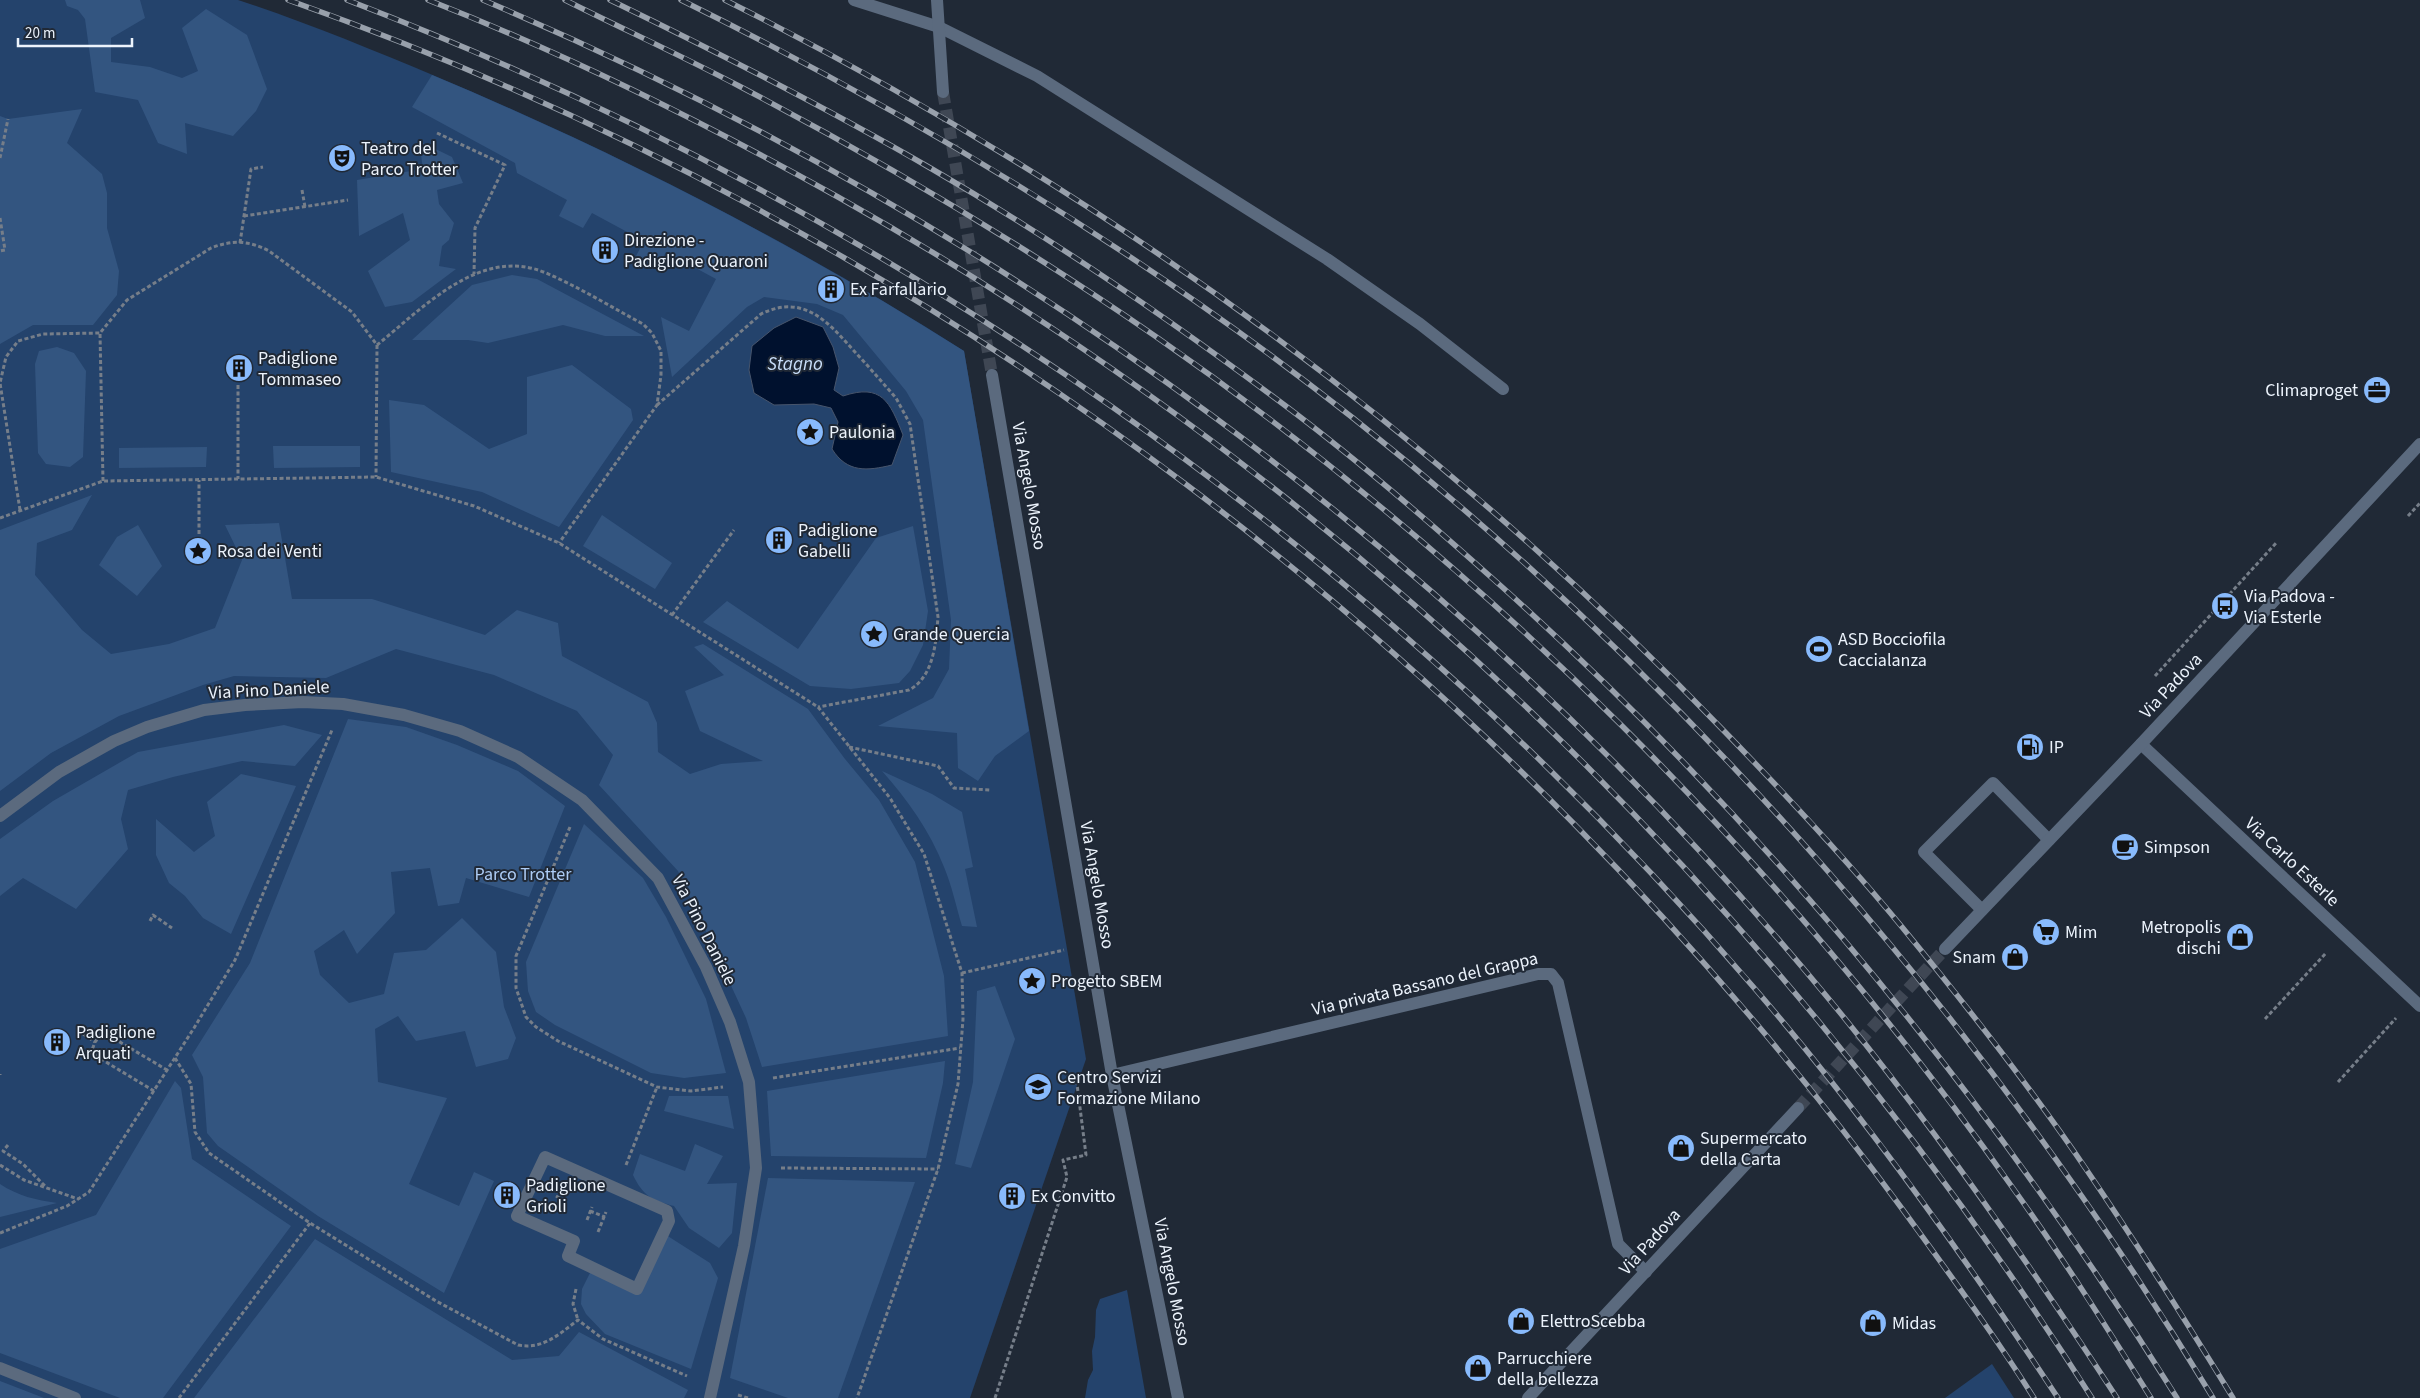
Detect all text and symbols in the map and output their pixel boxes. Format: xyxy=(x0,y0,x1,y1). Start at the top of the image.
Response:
scale bar xyxy=(18,15,131,47)
text: 20 m xyxy=(25,23,55,44)
place label: Teatro del Parco Trotter xyxy=(361,136,459,182)
theatre icon: Teatro del Parco Trotter xyxy=(327,143,357,173)
place label: Direzione - Padiglione Quaroni xyxy=(624,228,768,274)
building icon: Direzione - Padiglione Quaroni xyxy=(590,235,620,265)
building icon: Ex Farfallario xyxy=(816,274,846,304)
place label: Ex Farfallario xyxy=(850,277,947,302)
place label: Padiglione Tommaseo xyxy=(258,346,341,392)
water label: Stagno xyxy=(767,351,823,378)
building icon: Padiglione Tommaseo xyxy=(224,353,254,383)
office icon: Climaproget xyxy=(2362,375,2392,405)
place label: Climaproget xyxy=(2265,378,2358,403)
place icon: Paulonia xyxy=(795,417,825,447)
place label: Paulonia xyxy=(829,420,895,445)
street label: Via Angelo Mosso xyxy=(1005,420,1053,552)
place label: Padiglione Gabelli xyxy=(798,518,878,564)
building icon: Padiglione Gabelli xyxy=(764,525,794,555)
place icon: Rosa dei Venti xyxy=(183,536,213,566)
place label: Rosa dei Venti xyxy=(217,539,322,564)
place label: Via Padova - Via Esterle xyxy=(2244,584,2335,630)
bus stop icon: Via Padova - Via Esterle xyxy=(2210,591,2240,621)
place icon: Grande Quercia xyxy=(859,619,889,649)
place label: Grande Quercia xyxy=(893,622,1010,647)
place label: ASD Bocciofila Caccialanza xyxy=(1838,627,1946,673)
sports icon: ASD Bocciofila Caccialanza xyxy=(1804,634,1834,664)
street label: Via Padova xyxy=(2134,648,2208,724)
street label: Via Pino Daniele xyxy=(208,674,330,706)
fuel station icon: IP xyxy=(2015,732,2045,762)
place label: IP xyxy=(2049,735,2064,760)
street label: Via Carlo Esterle xyxy=(2239,812,2345,912)
street label: Via Angelo Mosso xyxy=(1073,819,1121,951)
cafe icon: Simpson xyxy=(2110,832,2140,862)
place label: Simpson xyxy=(2144,835,2210,860)
park label: Parco Trotter xyxy=(475,862,572,887)
street label: Via Pino Daniele xyxy=(665,870,743,990)
place label: Metropolis dischi xyxy=(2141,915,2221,961)
supermarket icon: Mim xyxy=(2031,917,2061,947)
place label: Mim xyxy=(2065,920,2097,945)
shop icon: Metropolis dischi xyxy=(2225,922,2255,952)
shop icon: Snam xyxy=(2000,942,2030,972)
place label: Snam xyxy=(1953,945,1996,970)
street label: Via privata Bassano del Grappa xyxy=(1310,946,1540,1022)
place icon: Progetto SBEM xyxy=(1017,966,1047,996)
place label: Progetto SBEM xyxy=(1051,969,1162,994)
place label: Padiglione Arquati xyxy=(76,1020,156,1066)
building icon: Padiglione Arquati xyxy=(42,1027,72,1057)
place label: Centro Servizi Formazione Milano xyxy=(1057,1065,1201,1111)
school or university icon: Centro Servizi Formazione Milano xyxy=(1023,1072,1053,1102)
place label: Supermercato della Carta xyxy=(1700,1126,1807,1172)
shop icon: Supermercato della Carta xyxy=(1666,1133,1696,1163)
place label: Padiglione Grioli xyxy=(526,1173,606,1219)
building icon: Padiglione Grioli xyxy=(492,1180,522,1210)
building icon: Ex Convitto xyxy=(997,1181,1027,1211)
place label: Ex Convitto xyxy=(1031,1184,1116,1209)
street label: Via Padova xyxy=(1613,1203,1687,1281)
street label: Via Angelo Mosso xyxy=(1147,1216,1197,1348)
shop icon: ElettroScebba xyxy=(1506,1306,1536,1336)
shop icon: Midas xyxy=(1858,1308,1888,1338)
place label: ElettroScebba xyxy=(1540,1309,1646,1334)
place label: Midas xyxy=(1892,1311,1936,1336)
place label: Parrucchiere della bellezza xyxy=(1497,1346,1599,1392)
shop icon: Parrucchiere della bellezza xyxy=(1463,1353,1493,1383)

